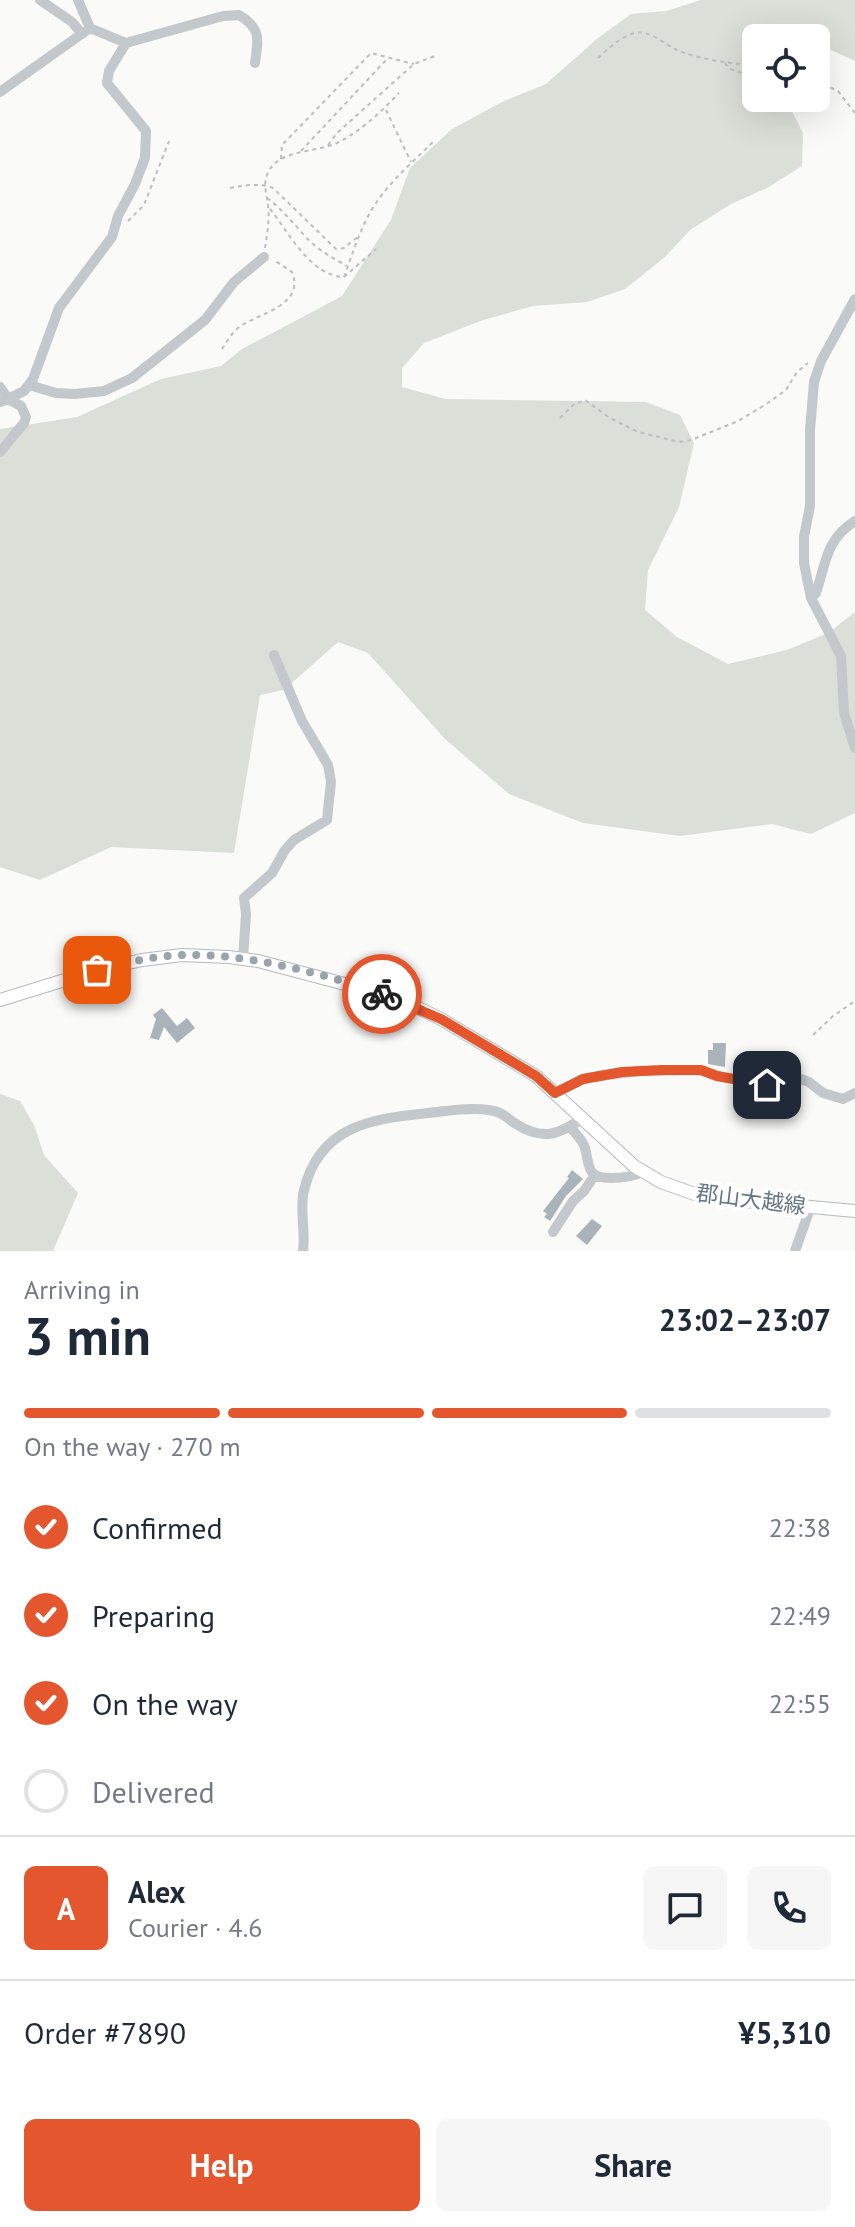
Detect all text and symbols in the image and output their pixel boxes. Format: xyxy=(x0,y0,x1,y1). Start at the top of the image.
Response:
map controls xyxy=(742,24,830,112)
button: locate xyxy=(742,24,830,112)
pin xyxy=(63,936,131,1004)
icon: bag xyxy=(75,948,119,992)
courier xyxy=(342,954,422,1034)
icon: bike xyxy=(360,972,404,1016)
pin xyxy=(733,1051,801,1119)
icon: home xyxy=(745,1063,789,1107)
street label: 郡山大越線 xyxy=(695,1178,807,1220)
text: Arriving in xyxy=(24,1273,140,1306)
text: 23:02–23:07 xyxy=(659,1300,831,1339)
text: 3 min xyxy=(24,1302,151,1369)
text: On the way · 270 m xyxy=(24,1430,241,1463)
icon: check xyxy=(24,1505,68,1549)
text: Confirmed xyxy=(92,1508,223,1547)
text: 22:38 xyxy=(769,1511,831,1544)
icon: check xyxy=(24,1593,68,1637)
text: Preparing xyxy=(92,1596,215,1635)
text: 22:49 xyxy=(769,1599,831,1632)
icon: check xyxy=(24,1681,68,1725)
text: On the way xyxy=(92,1684,238,1723)
text: 22:55 xyxy=(769,1687,831,1720)
text: Delivered xyxy=(92,1772,215,1811)
button: chat xyxy=(643,1866,727,1950)
button: phone xyxy=(747,1866,831,1950)
text: Alex xyxy=(128,1872,185,1911)
text: A xyxy=(57,1889,75,1928)
text: Courier · 4.6 xyxy=(128,1911,262,1944)
text: Order #7890 xyxy=(24,2013,186,2052)
text: ¥5,310 xyxy=(738,2013,831,2052)
button: Help xyxy=(24,2119,420,2211)
button: Share xyxy=(436,2119,831,2211)

